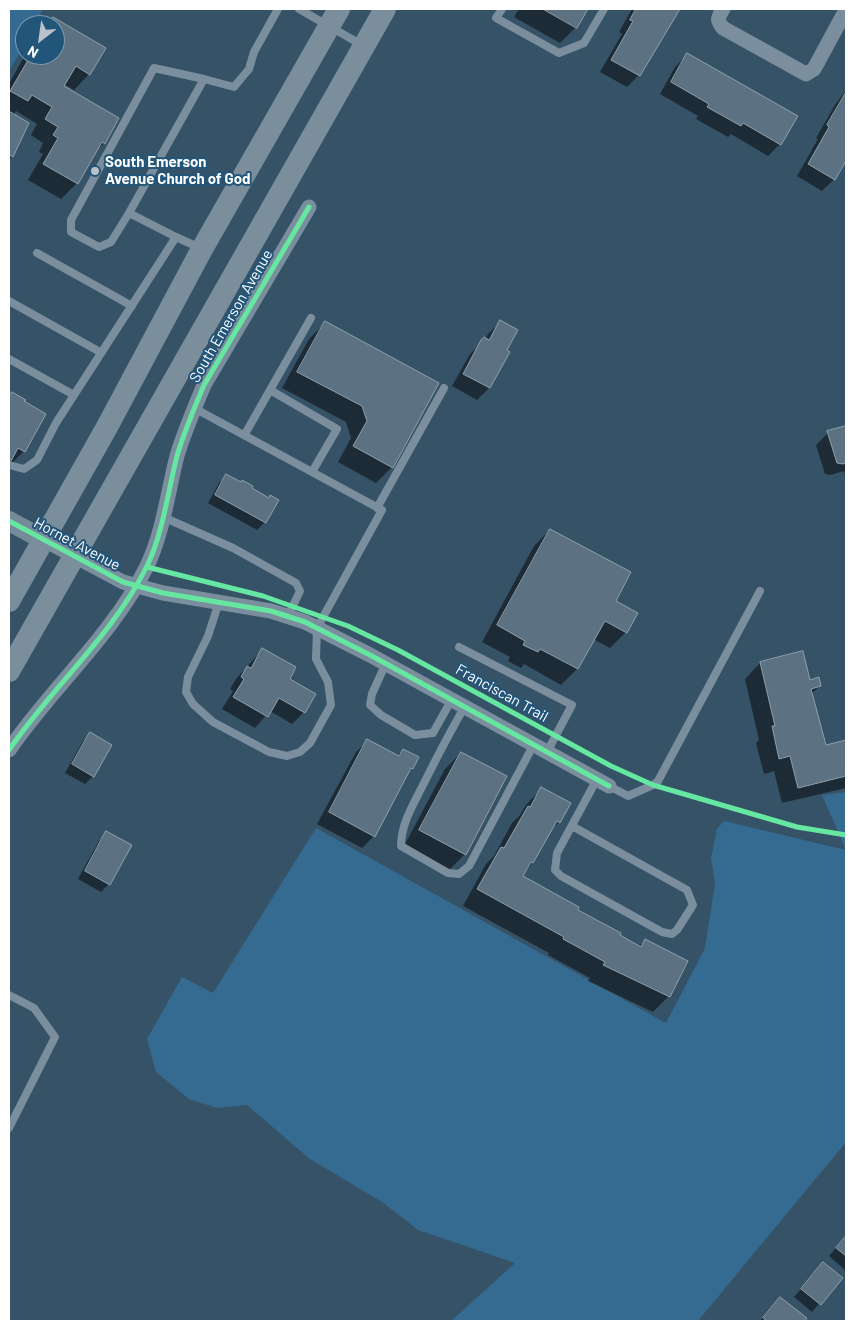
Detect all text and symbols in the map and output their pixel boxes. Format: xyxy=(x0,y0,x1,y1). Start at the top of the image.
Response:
north arrow xyxy=(15,15,65,65)
text: N xyxy=(24,43,41,62)
place label: South Emerson Avenue Church of God xyxy=(105,153,251,188)
marker: South Emerson Avenue Church of God xyxy=(89,165,101,177)
street label: South Emerson Avenue xyxy=(186,246,276,386)
street label: Hornet Avenue xyxy=(31,514,123,574)
street label: Franciscan Trail xyxy=(453,660,551,726)

